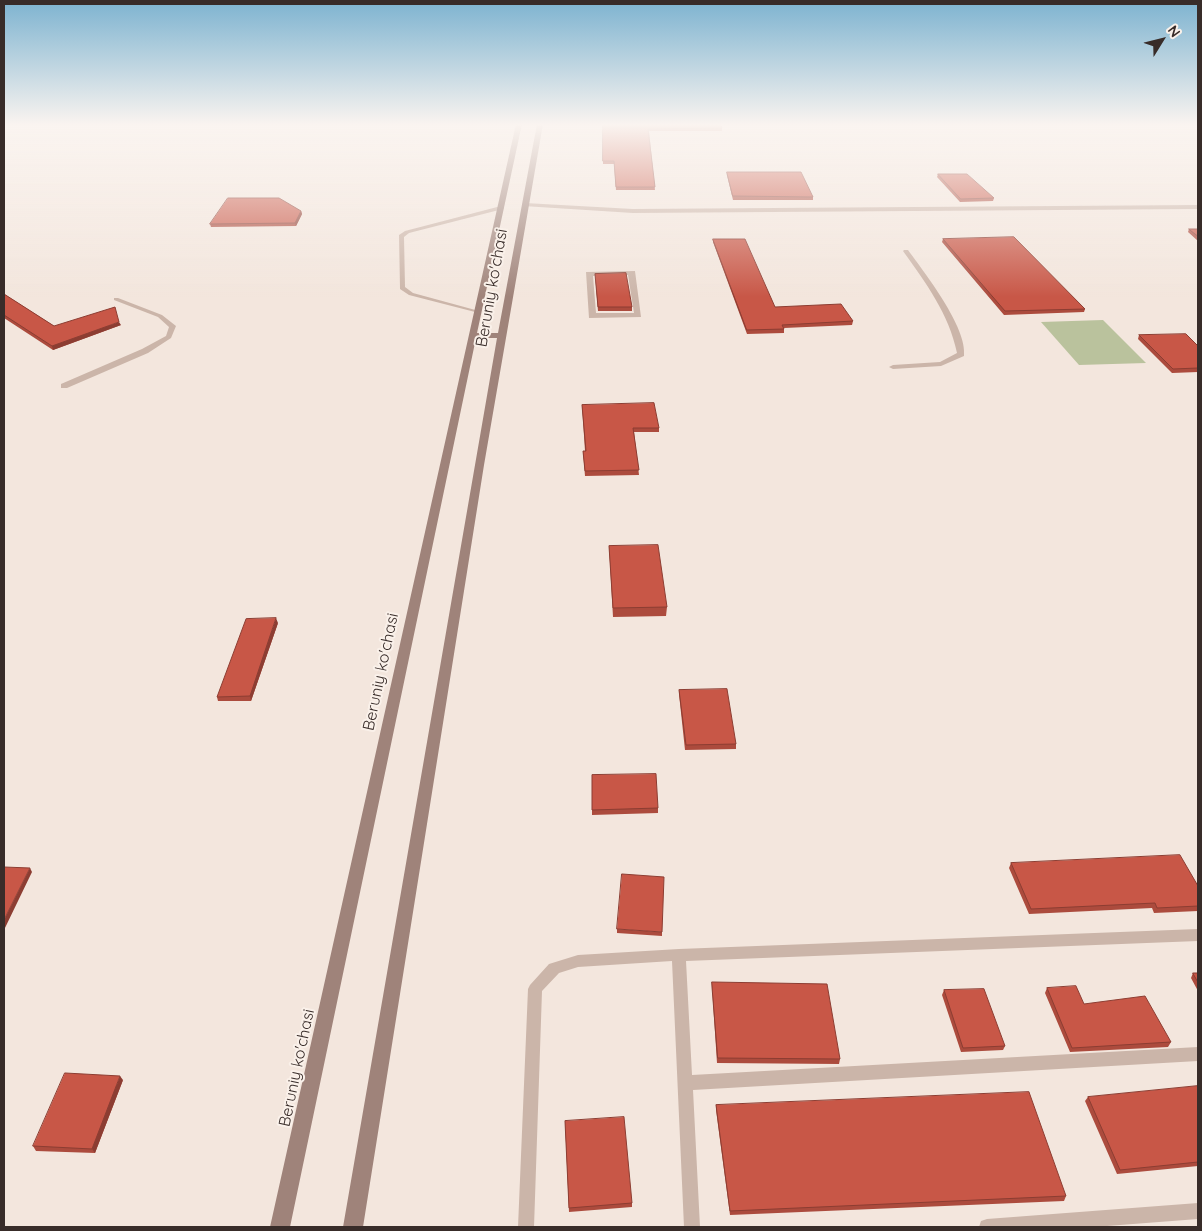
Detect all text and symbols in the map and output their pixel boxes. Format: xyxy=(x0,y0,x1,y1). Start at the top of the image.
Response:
north arrow xyxy=(1137,15,1187,65)
text: N xyxy=(1164,22,1184,41)
street label: Beruniy ko'chasi xyxy=(472,227,512,349)
street label: Beruniy ko'chasi xyxy=(359,611,403,733)
street label: Beruniy ko'chasi xyxy=(275,1007,319,1129)

